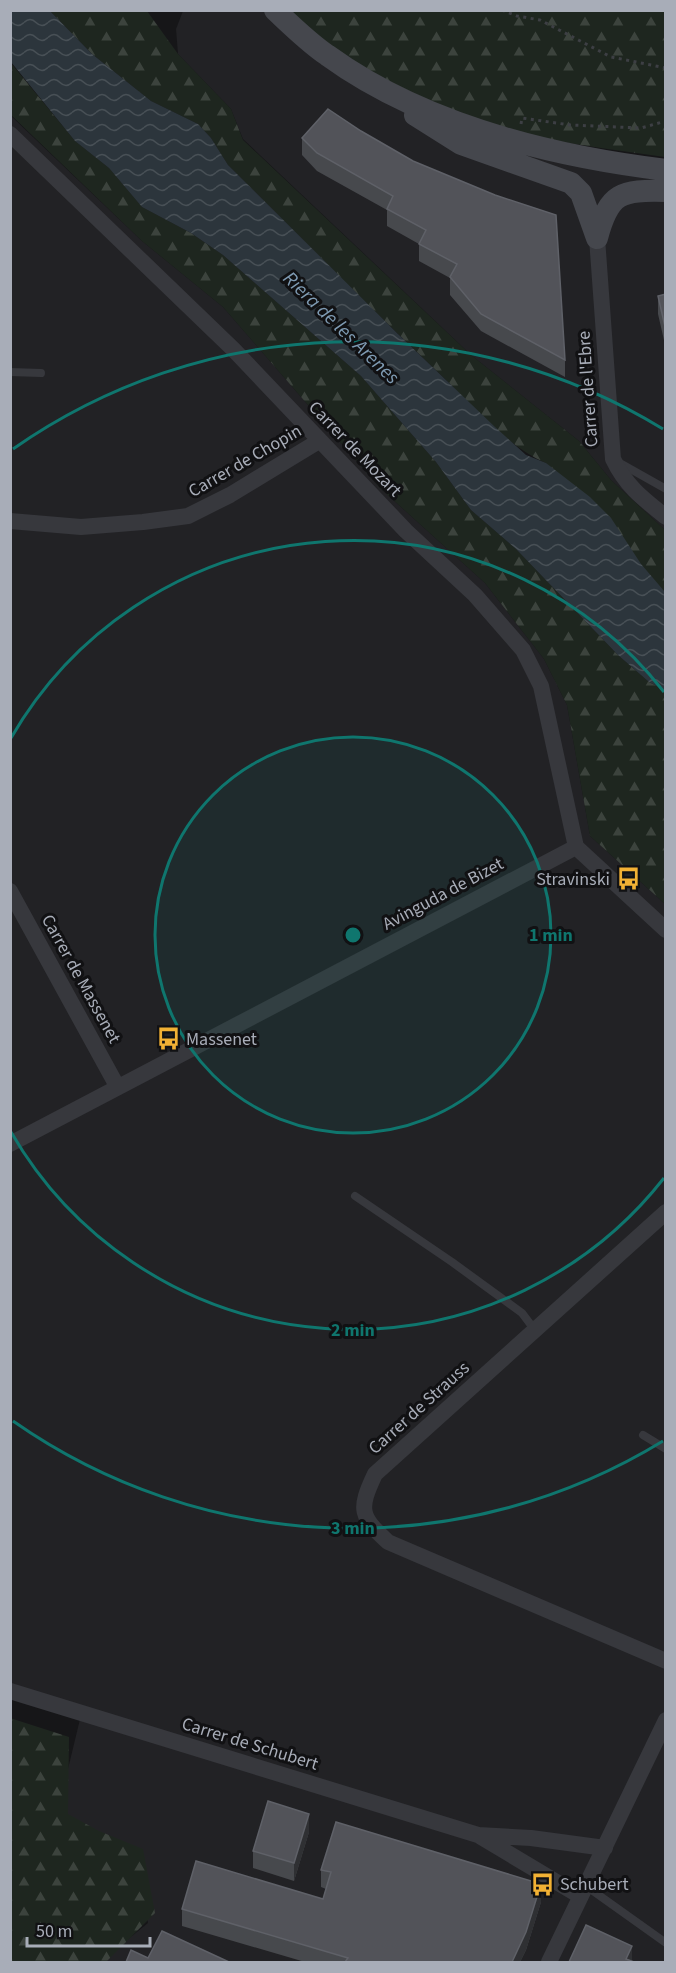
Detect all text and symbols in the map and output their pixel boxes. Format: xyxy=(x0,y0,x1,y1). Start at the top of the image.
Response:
water label: Riera de les Arenes xyxy=(277,265,405,391)
street label: Carrer de l'Ebre xyxy=(571,330,605,448)
street label: Carrer de Mozart xyxy=(303,396,407,502)
street label: Carrer de Chopin xyxy=(184,418,306,504)
street label: Avinguda de Bizet xyxy=(378,852,508,936)
bus stop icon: Stravinski xyxy=(615,866,641,892)
place label: Stravinski xyxy=(536,867,610,892)
street label: Carrer de Massenet xyxy=(35,910,127,1048)
text: 1 min xyxy=(529,923,573,948)
centre of rings xyxy=(343,925,363,945)
bus stop icon: Massenet xyxy=(155,1026,181,1052)
place label: Massenet xyxy=(186,1027,257,1052)
text: 2 min xyxy=(331,1318,375,1343)
street label: Carrer de Strauss xyxy=(363,1356,475,1460)
text: 3 min xyxy=(331,1516,375,1541)
street label: Carrer de Schubert xyxy=(179,1711,321,1777)
bus stop icon: Schubert xyxy=(529,1871,555,1897)
place label: Schubert xyxy=(560,1872,629,1897)
scale bar xyxy=(27,1910,150,1948)
text: 50 m xyxy=(36,1919,72,1944)

